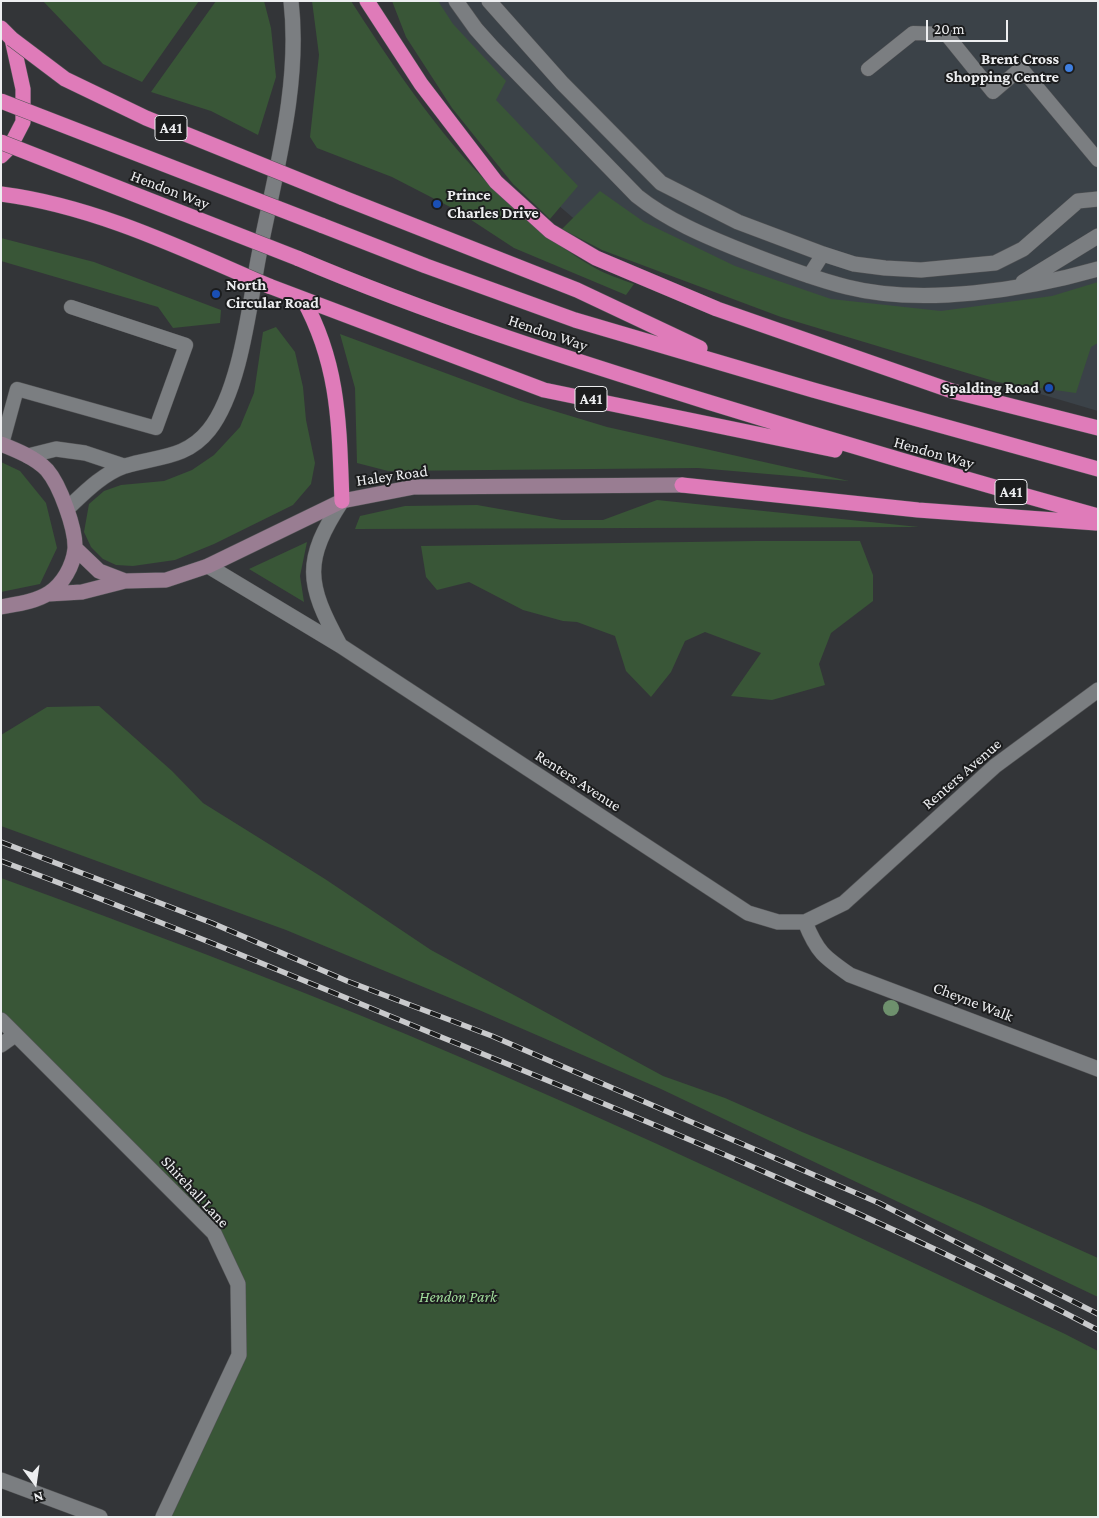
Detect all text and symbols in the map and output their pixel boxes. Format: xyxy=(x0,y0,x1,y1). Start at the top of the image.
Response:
scale bar xyxy=(929,10,1012,42)
text: 20 m xyxy=(934,21,965,37)
place label: Brent Cross Shopping Centre xyxy=(945,49,1059,87)
marker: Brent Cross Shopping Centre xyxy=(1063,62,1075,74)
road number: A41 xyxy=(155,116,187,140)
street label: Hendon Way xyxy=(128,166,212,214)
place label: Prince Charles Drive xyxy=(447,185,539,223)
marker: Prince Charles Drive xyxy=(431,198,443,210)
place label: North Circular Road xyxy=(226,275,319,313)
marker: North Circular Road xyxy=(210,288,222,300)
street label: Hendon Way xyxy=(506,310,590,356)
place label: Spalding Road xyxy=(942,378,1039,398)
marker: Spalding Road xyxy=(1043,382,1055,394)
road number: A41 xyxy=(575,386,607,412)
street label: Hendon Way xyxy=(892,432,976,474)
street label: Haley Road xyxy=(355,461,429,491)
road number: A41 xyxy=(995,480,1027,504)
street label: Renters Avenue xyxy=(919,734,1005,814)
street label: Renters Avenue xyxy=(531,746,625,816)
street label: Cheyne Walk xyxy=(930,978,1016,1026)
street label: Shirehall Lane xyxy=(157,1152,233,1232)
park label: Hendon Park xyxy=(419,1287,497,1307)
north arrow xyxy=(10,1458,60,1508)
text: N xyxy=(32,1489,45,1506)

